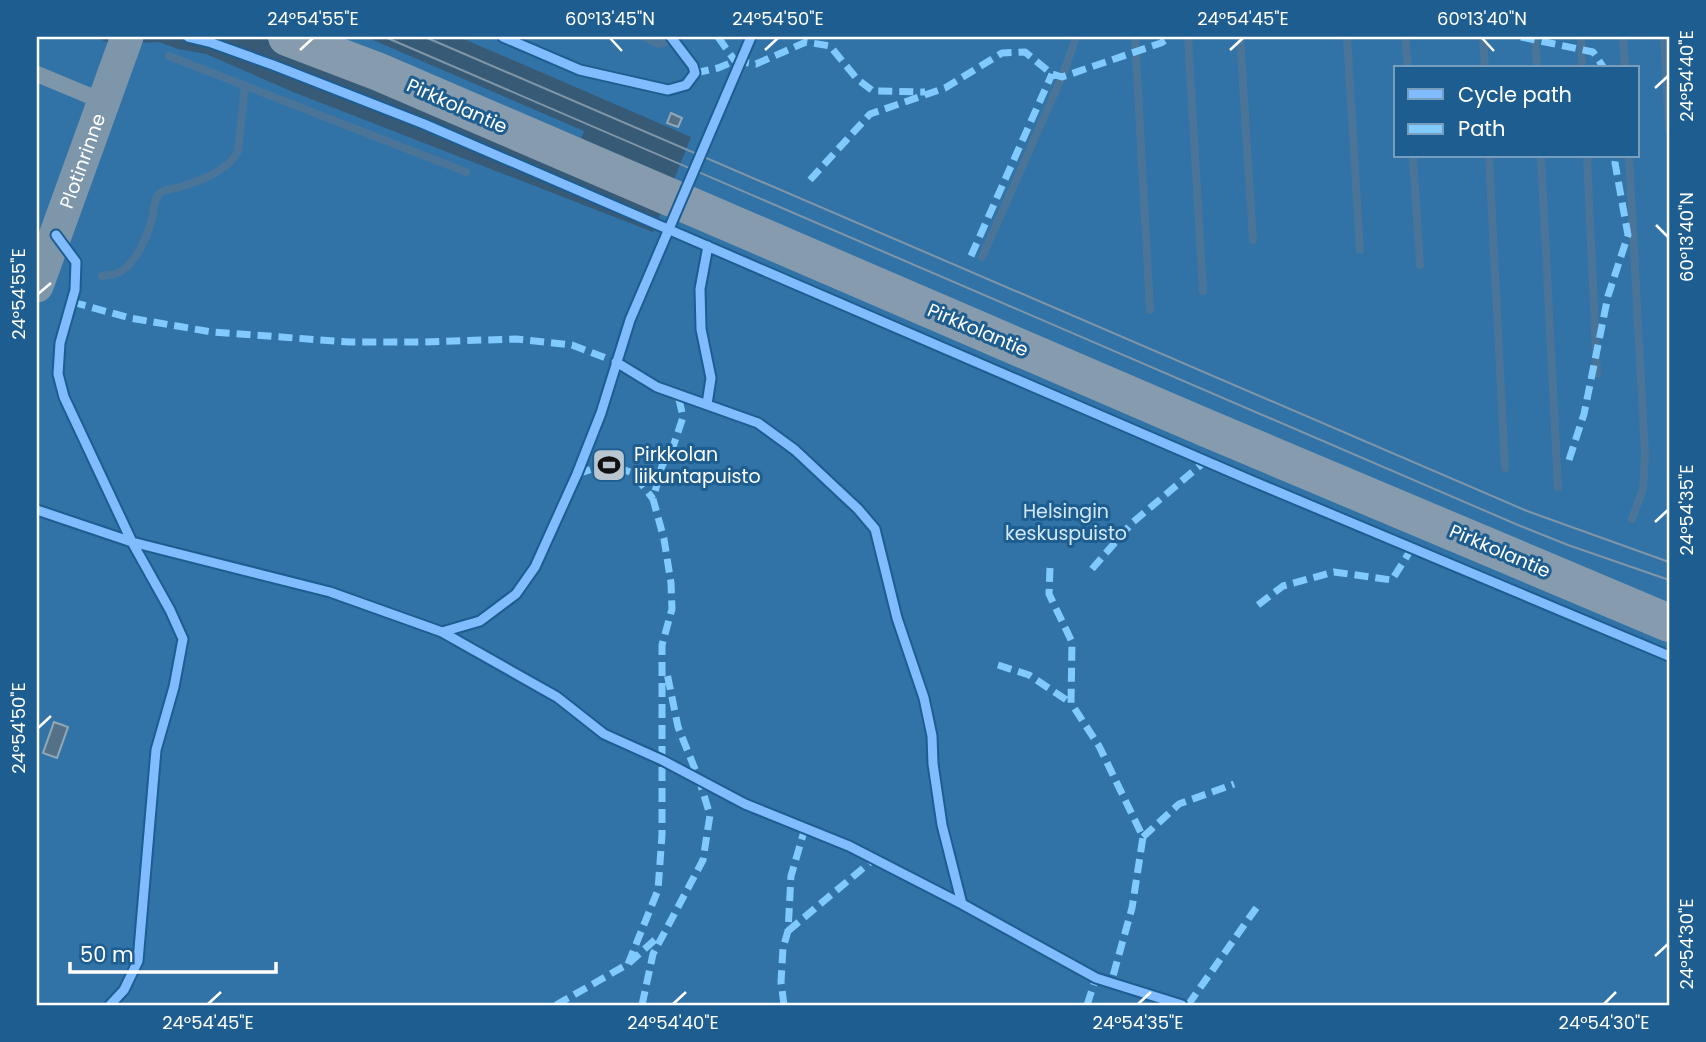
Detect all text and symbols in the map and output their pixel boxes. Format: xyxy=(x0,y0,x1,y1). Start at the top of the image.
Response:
text: 24°54'55"E xyxy=(267,6,359,31)
text: 60°13'45"N xyxy=(565,6,655,31)
text: 24°54'50"E xyxy=(732,6,824,31)
text: 24°54'45"E xyxy=(1197,6,1289,31)
text: 60°13'40"N xyxy=(1437,6,1527,31)
text: 24°54'40"E xyxy=(1674,30,1699,122)
legend xyxy=(1394,66,1640,158)
street label: Pirkkolantie xyxy=(402,72,512,140)
text: Cycle path xyxy=(1458,80,1572,109)
street label: Plotinrinne xyxy=(53,110,112,212)
text: Path xyxy=(1458,114,1505,143)
text: 60°13'40"N xyxy=(1674,192,1699,282)
text: 24°54'55"E xyxy=(6,248,31,340)
street label: Pirkkolantie xyxy=(923,297,1033,363)
place label: Pirkkolan liikuntapuisto xyxy=(634,441,761,490)
sports icon: Pirkkolan liikuntapuisto xyxy=(590,446,628,484)
text: 24°54'35"E xyxy=(1674,465,1699,555)
park label: Helsingin keskuspuisto xyxy=(1005,498,1127,547)
street label: Pirkkolantie xyxy=(1445,518,1555,584)
text: 24°54'50"E xyxy=(6,682,31,774)
text: 24°54'30"E xyxy=(1674,899,1699,989)
scale bar xyxy=(70,930,276,974)
text: 50 m xyxy=(80,940,134,969)
text: 24°54'45"E xyxy=(162,1010,254,1035)
text: 24°54'40"E xyxy=(627,1010,719,1035)
text: 24°54'35"E xyxy=(1093,1010,1183,1035)
text: 24°54'30"E xyxy=(1559,1010,1649,1035)

